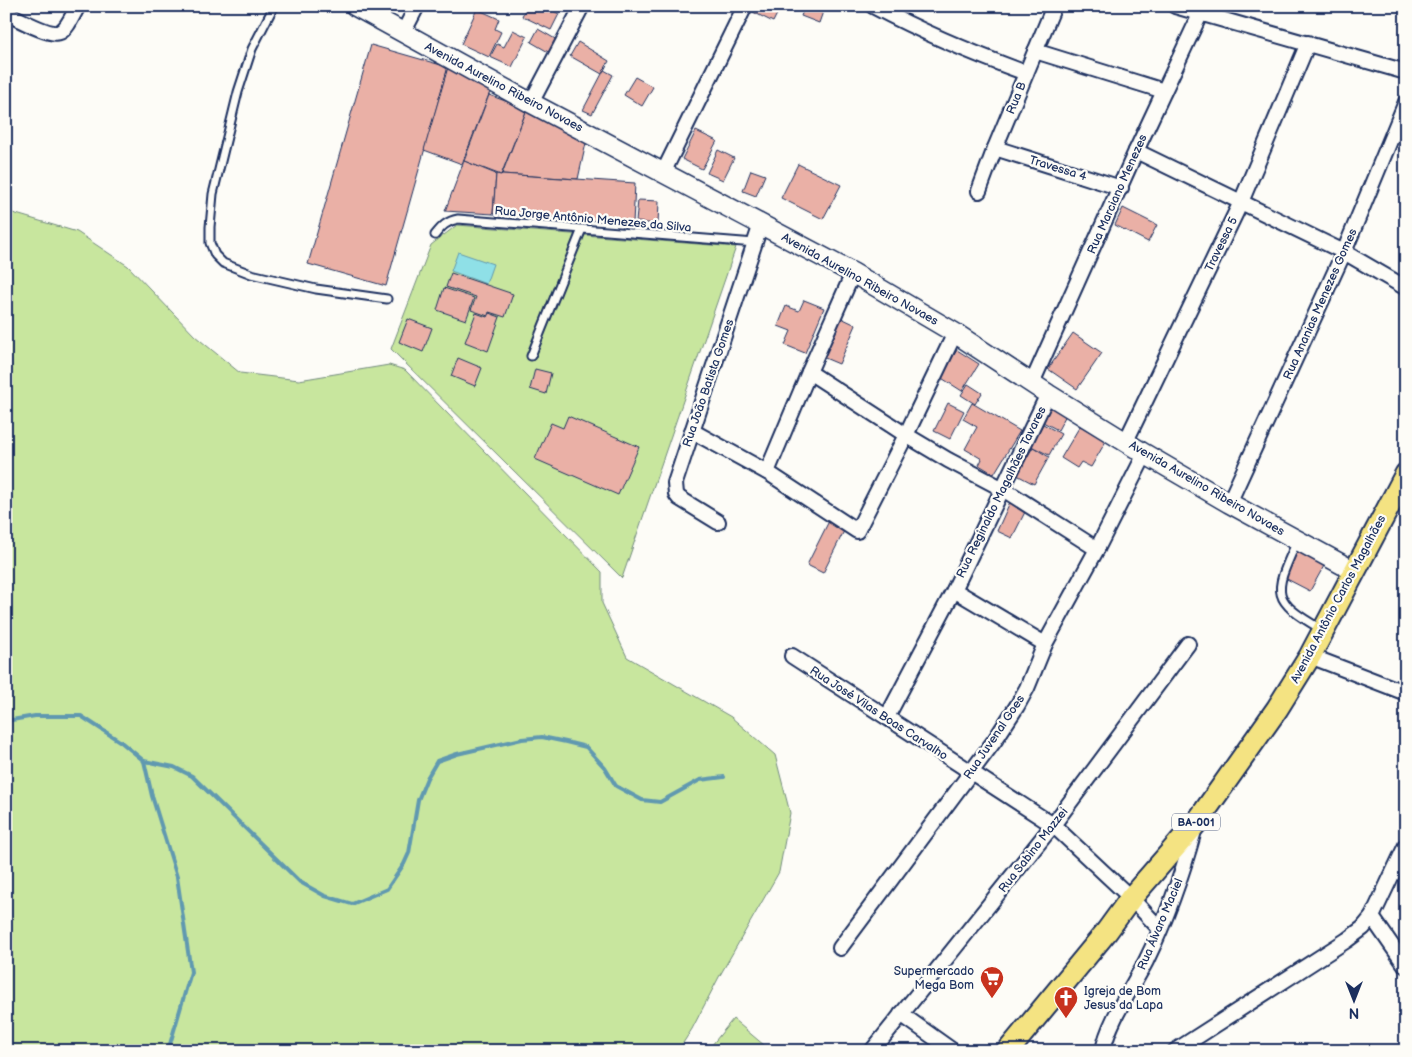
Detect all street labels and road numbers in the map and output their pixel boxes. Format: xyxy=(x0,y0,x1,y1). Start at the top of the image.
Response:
street label: Avenida Aurelino Ribeiro Novaes xyxy=(422,39,586,136)
street label: Rua B xyxy=(1003,80,1030,117)
street label: Rua Marciano Menezes xyxy=(1084,132,1151,256)
street label: Travessa 4 xyxy=(1027,153,1089,185)
street label: Rua Jorge Antônio Menezes da Silva xyxy=(494,203,692,236)
street label: Travessa 5 xyxy=(1202,214,1241,274)
street label: Rua Ananias Menezes Gomes xyxy=(1280,226,1361,382)
street label: Avenida Aurelino Ribeiro Novaes xyxy=(779,230,941,329)
street label: Rua João Batista Gomes xyxy=(680,317,737,449)
street label: Rua Reginaldo Magalhães Tavares xyxy=(953,404,1050,580)
street label: Avenida Aurelino Ribeiro Novaes xyxy=(1126,438,1287,539)
street label: Avenida Antônio Carlos Magalhães xyxy=(1288,512,1389,686)
street label: Rua José Vilas Boas Carvalho xyxy=(807,663,951,764)
street label: Rua Juvenal Goes xyxy=(961,692,1028,782)
street label: Rua Sabino Mazzei xyxy=(996,805,1071,896)
road number: BA-001 xyxy=(1172,814,1220,830)
street label: Rua Álvaro Maciel xyxy=(1133,875,1187,972)

